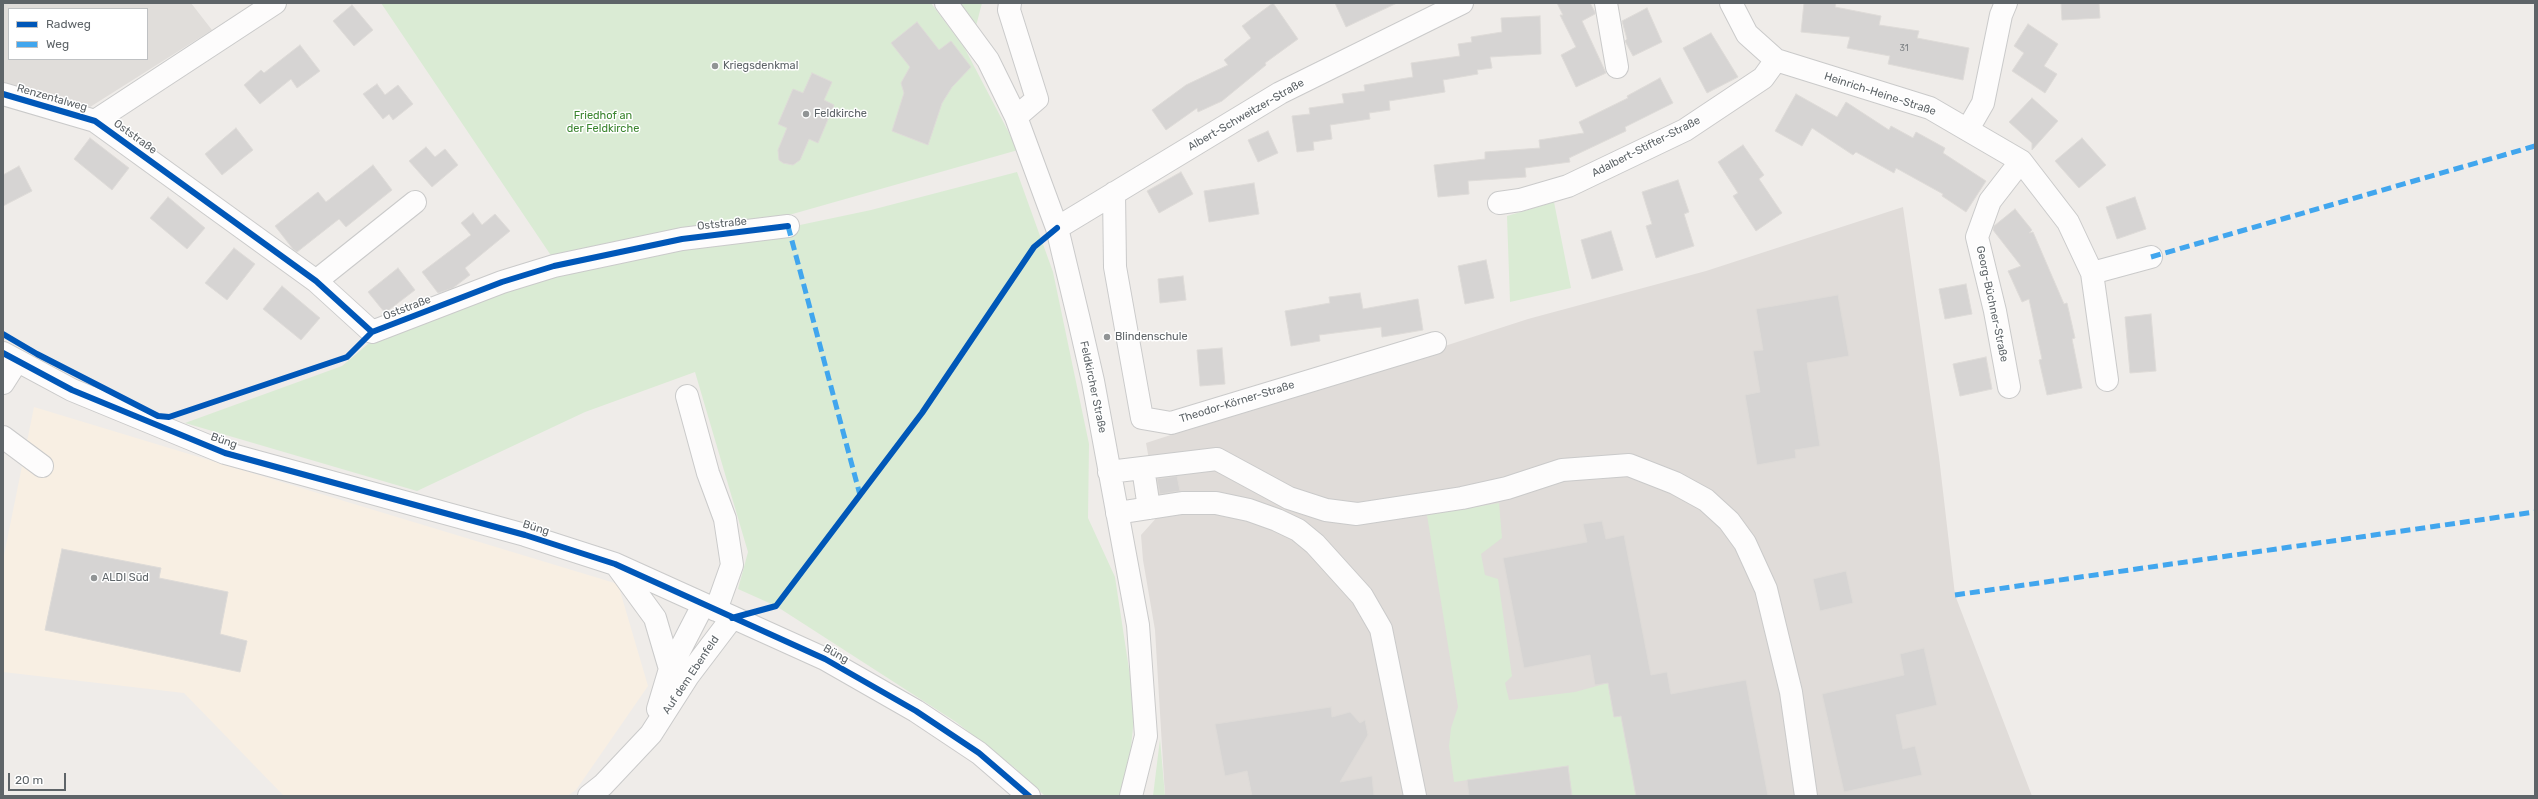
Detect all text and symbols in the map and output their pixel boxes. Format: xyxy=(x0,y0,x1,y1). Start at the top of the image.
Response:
legend xyxy=(8,8,148,60)
text: Radweg xyxy=(46,17,91,31)
text: Weg xyxy=(46,37,69,51)
house number: 31 xyxy=(1899,43,1909,53)
place label: Kriegsdenkmal xyxy=(723,59,798,73)
marker: Kriegsdenkmal xyxy=(710,61,720,71)
street label: Heinrich-Heine-Straße xyxy=(1822,70,1938,118)
street label: Albert-Schweitzer-Straße xyxy=(1185,76,1307,154)
street label: Renzentalweg xyxy=(15,82,89,114)
place label: Feldkirche xyxy=(814,107,867,121)
park label: Friedhof an der Feldkirche xyxy=(567,109,639,135)
marker: Feldkirche xyxy=(801,109,811,119)
street label: Adalbert-Stifter-Straße xyxy=(1589,114,1703,180)
street label: Oststraße xyxy=(111,117,159,157)
street label: Oststraße xyxy=(696,215,748,233)
street label: Georg-Büchner-Straße xyxy=(1973,245,2011,363)
street label: Oststraße xyxy=(381,293,433,323)
place label: Blindenschule xyxy=(1115,330,1188,344)
marker: Blindenschule xyxy=(1102,332,1112,342)
street label: Feldkircher Straße xyxy=(1077,340,1109,434)
street label: Theodor-Körner-Straße xyxy=(1178,378,1296,426)
street label: Büng xyxy=(209,430,239,452)
street label: Büng xyxy=(521,518,551,538)
place label: ALDI Süd xyxy=(102,571,149,585)
marker: ALDI Süd xyxy=(89,573,99,583)
street label: Auf dem Ebenfeld xyxy=(660,633,722,717)
street label: Büng xyxy=(821,642,851,666)
scale bar xyxy=(10,765,68,791)
text: 20 m xyxy=(15,773,43,787)

